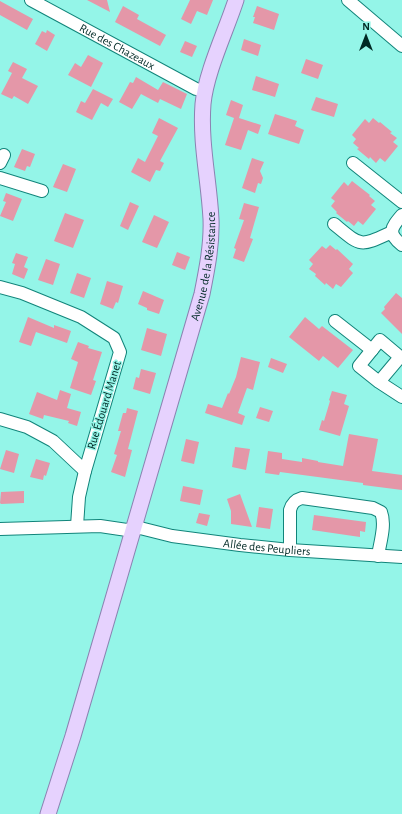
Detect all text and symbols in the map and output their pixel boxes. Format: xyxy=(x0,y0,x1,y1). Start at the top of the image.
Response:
north arrow xyxy=(346,16,386,56)
street label: Rue des Chazeaux xyxy=(78,21,157,72)
text: N xyxy=(362,21,370,32)
street label: Avenue de la Résistance xyxy=(189,211,217,322)
street label: Rue Édouard Manet xyxy=(84,359,123,451)
street label: Allée des Peupliers xyxy=(223,537,311,557)

